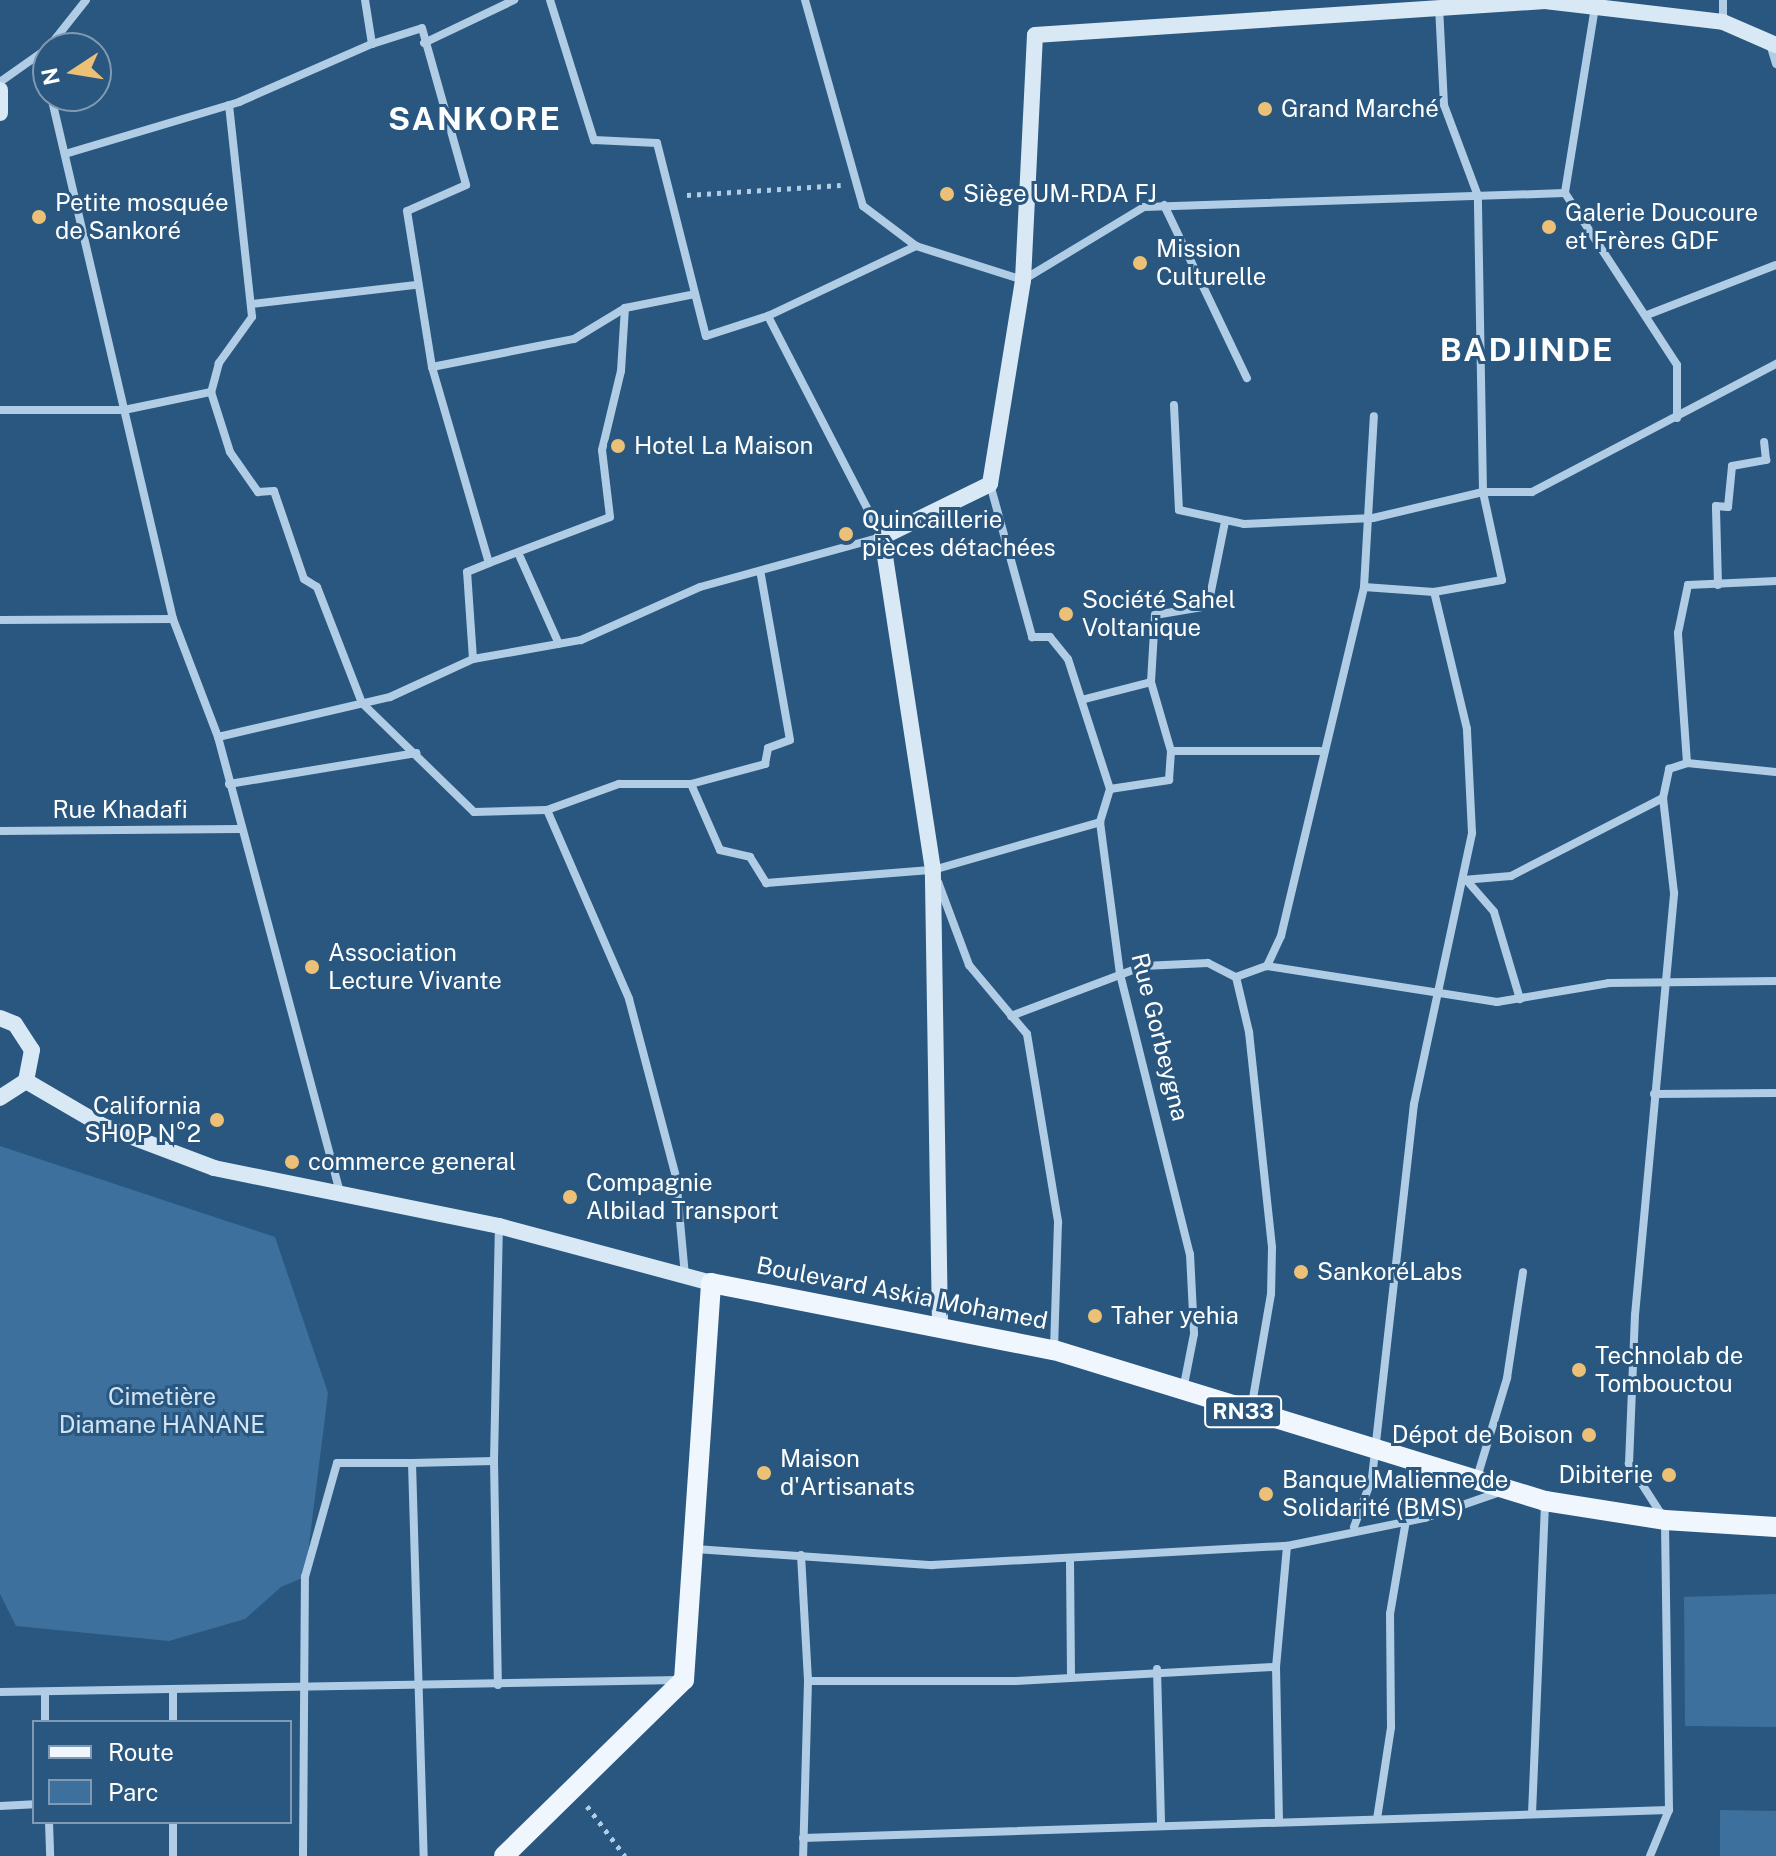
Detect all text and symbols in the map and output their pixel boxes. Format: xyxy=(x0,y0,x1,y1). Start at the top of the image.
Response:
north arrow xyxy=(32,32,112,112)
text: N xyxy=(36,65,65,88)
place label: Grand Marché xyxy=(1281,95,1439,123)
district label: SANKORE xyxy=(388,100,562,138)
marker: Grand Marché xyxy=(1256,100,1274,118)
place label: Siège UM-RDA FJ xyxy=(963,180,1157,208)
marker: Siège UM-RDA FJ xyxy=(938,185,956,203)
place label: Petite mosquée de Sankoré xyxy=(55,189,229,245)
place label: Galerie Doucoure et Frères GDF xyxy=(1565,199,1758,255)
marker: Petite mosquée de Sankoré xyxy=(30,208,48,226)
marker: Galerie Doucoure et Frères GDF xyxy=(1540,218,1558,236)
place label: Mission Culturelle xyxy=(1156,235,1266,291)
marker: Mission Culturelle xyxy=(1131,254,1149,272)
district label: BADJINDE xyxy=(1440,331,1614,369)
place label: Hotel La Maison xyxy=(634,432,813,460)
marker: Hotel La Maison xyxy=(609,437,627,455)
place label: Quincaillerie pièces détachées xyxy=(862,506,1056,562)
marker: Quincaillerie pièces détachées xyxy=(837,525,855,543)
place label: Société Sahel Voltanique xyxy=(1082,586,1236,642)
marker: Société Sahel Voltanique xyxy=(1057,605,1075,623)
street label: Rue Khadafi xyxy=(52,796,188,824)
place label: Association Lecture Vivante xyxy=(328,939,503,995)
street label: Rue Gorbeygna xyxy=(1125,950,1195,1124)
marker: Association Lecture Vivante xyxy=(303,958,321,976)
place label: California SHOP N°2 xyxy=(84,1092,201,1148)
marker: California SHOP N°2 xyxy=(208,1111,226,1129)
place label: commerce general xyxy=(308,1148,516,1176)
marker: commerce general xyxy=(283,1153,301,1171)
place label: Compagnie Albilad Transport xyxy=(586,1169,779,1225)
marker: Compagnie Albilad Transport xyxy=(561,1188,579,1206)
street label: Boulevard Askia Mohamed xyxy=(754,1251,1050,1335)
place label: SankoréLabs xyxy=(1317,1258,1462,1286)
marker: SankoréLabs xyxy=(1292,1263,1310,1281)
place label: Taher yehia xyxy=(1111,1302,1239,1330)
marker: Taher yehia xyxy=(1086,1307,1104,1325)
place label: Technolab de Tombouctou xyxy=(1595,1342,1744,1398)
marker: Technolab de Tombouctou xyxy=(1570,1361,1588,1379)
park label: Cimetière Diamane HANANE xyxy=(59,1383,265,1439)
road number: RN33 xyxy=(1203,1394,1283,1430)
place label: Dépot de Boison xyxy=(1391,1421,1573,1449)
marker: Dépot de Boison xyxy=(1580,1426,1598,1444)
place label: Maison d'Artisanats xyxy=(780,1445,915,1501)
place label: Dibiterie xyxy=(1558,1461,1653,1489)
marker: Maison d'Artisanats xyxy=(755,1464,773,1482)
place label: Banque Malienne de Solidarité (BMS) xyxy=(1282,1466,1509,1522)
marker: Dibiterie xyxy=(1660,1466,1678,1484)
marker: Banque Malienne de Solidarité (BMS) xyxy=(1257,1485,1275,1503)
legend xyxy=(32,1720,292,1824)
text: Route xyxy=(108,1738,174,1766)
text: Parc xyxy=(108,1778,159,1806)

